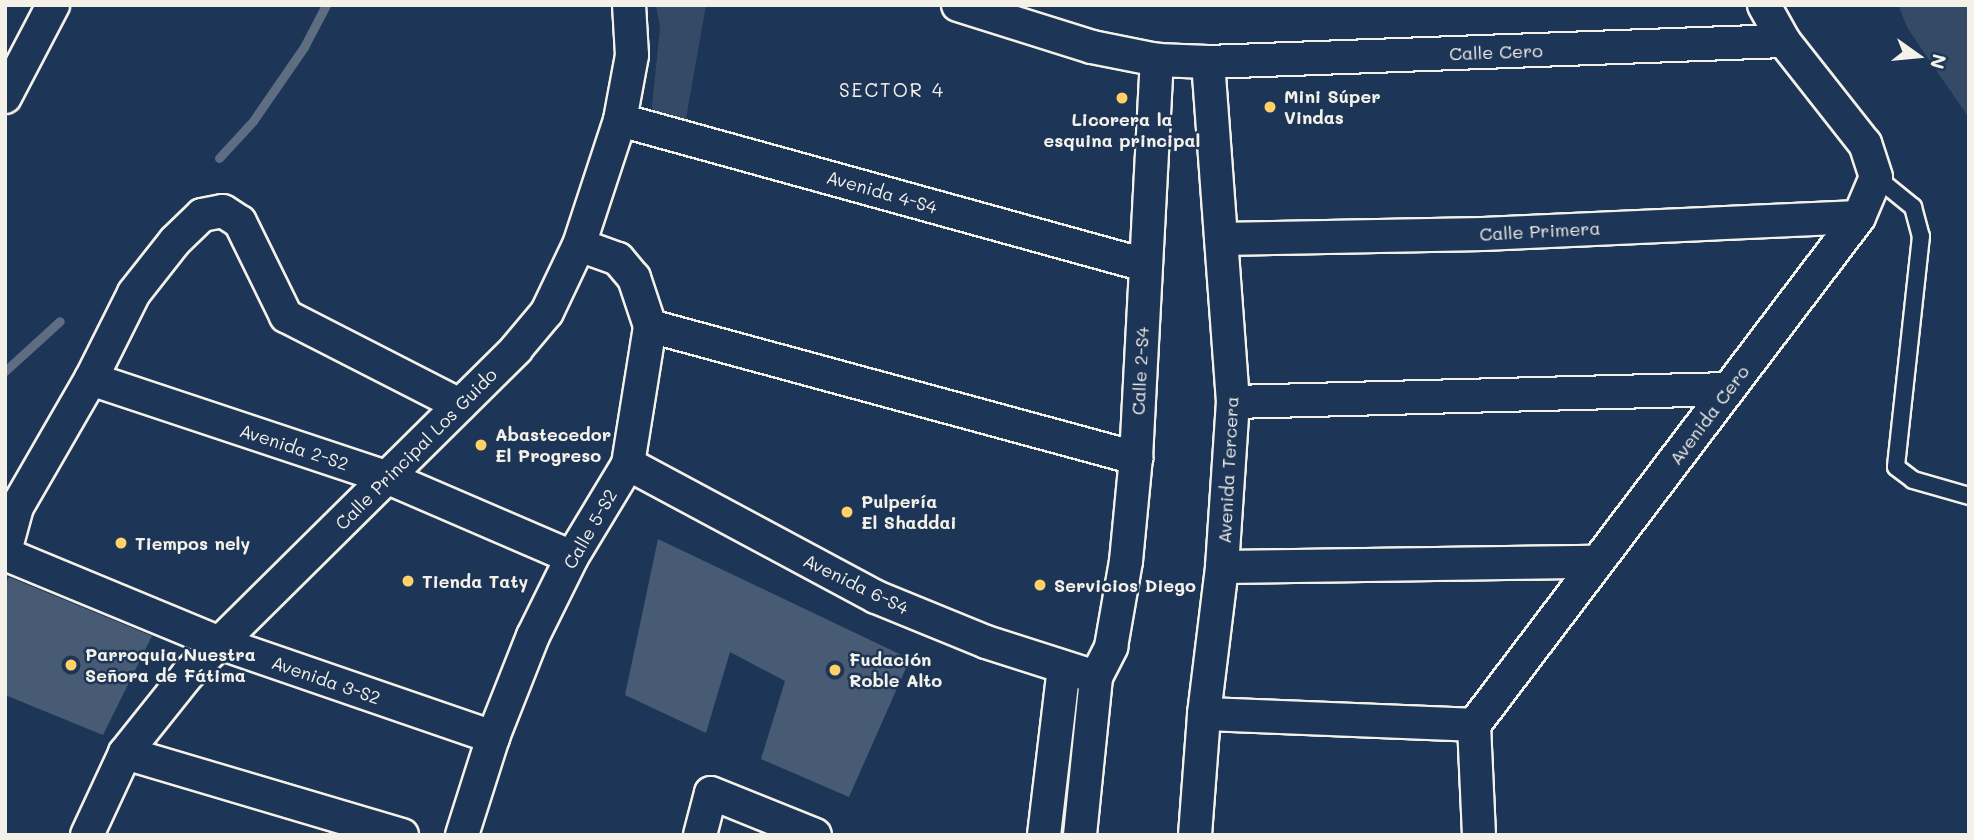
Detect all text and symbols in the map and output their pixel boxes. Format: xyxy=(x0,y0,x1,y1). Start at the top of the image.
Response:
north arrow xyxy=(1883,21,1953,91)
street label: Calle Cero xyxy=(1449,40,1543,64)
text: N xyxy=(1925,51,1953,72)
district label: SECTOR 4 xyxy=(840,79,944,101)
place label: Mini Súper Vindas xyxy=(1284,86,1381,128)
marker: Licorera la esquina principal xyxy=(1114,90,1130,106)
marker: Mini Súper Vindas xyxy=(1262,99,1278,115)
place label: Licorera la esquina principal xyxy=(1044,109,1200,152)
street label: Avenida 4-S4 xyxy=(824,166,940,218)
street label: Calle Primera xyxy=(1479,217,1601,245)
street label: Calle 2-S4 xyxy=(1127,326,1153,416)
street label: Avenida Cero xyxy=(1665,361,1753,469)
street label: Calle Principal Los Guido xyxy=(331,364,501,534)
street label: Avenida Tercera xyxy=(1213,396,1243,544)
street label: Avenida 2-S2 xyxy=(237,419,351,475)
place label: Abastecedor El Progreso xyxy=(495,424,611,466)
marker: Abastecedor El Progreso xyxy=(473,437,489,453)
street label: Calle 5-S2 xyxy=(559,485,621,573)
place label: Pulpería El Shaddai xyxy=(861,491,957,534)
marker: Pulpería El Shaddai xyxy=(839,504,855,520)
place label: Tiempos nely xyxy=(135,532,250,554)
marker: Tiempos nely xyxy=(113,535,129,551)
street label: Avenida 6-S4 xyxy=(800,549,912,619)
place label: Tienda Taty xyxy=(422,570,528,592)
marker: Tienda Taty xyxy=(400,573,416,589)
place label: Servicios Diego xyxy=(1054,574,1196,596)
marker: Servicios Diego xyxy=(1032,577,1048,593)
place label: Parroquia Nuestra Señora de Fátima xyxy=(85,644,256,686)
place label: Fudación Roble Alto xyxy=(849,649,942,692)
street label: Avenida 3-S2 xyxy=(269,651,383,709)
marker: Parroquia Nuestra Señora de Fátima xyxy=(63,657,79,673)
marker: Fudación Roble Alto xyxy=(827,662,843,678)

